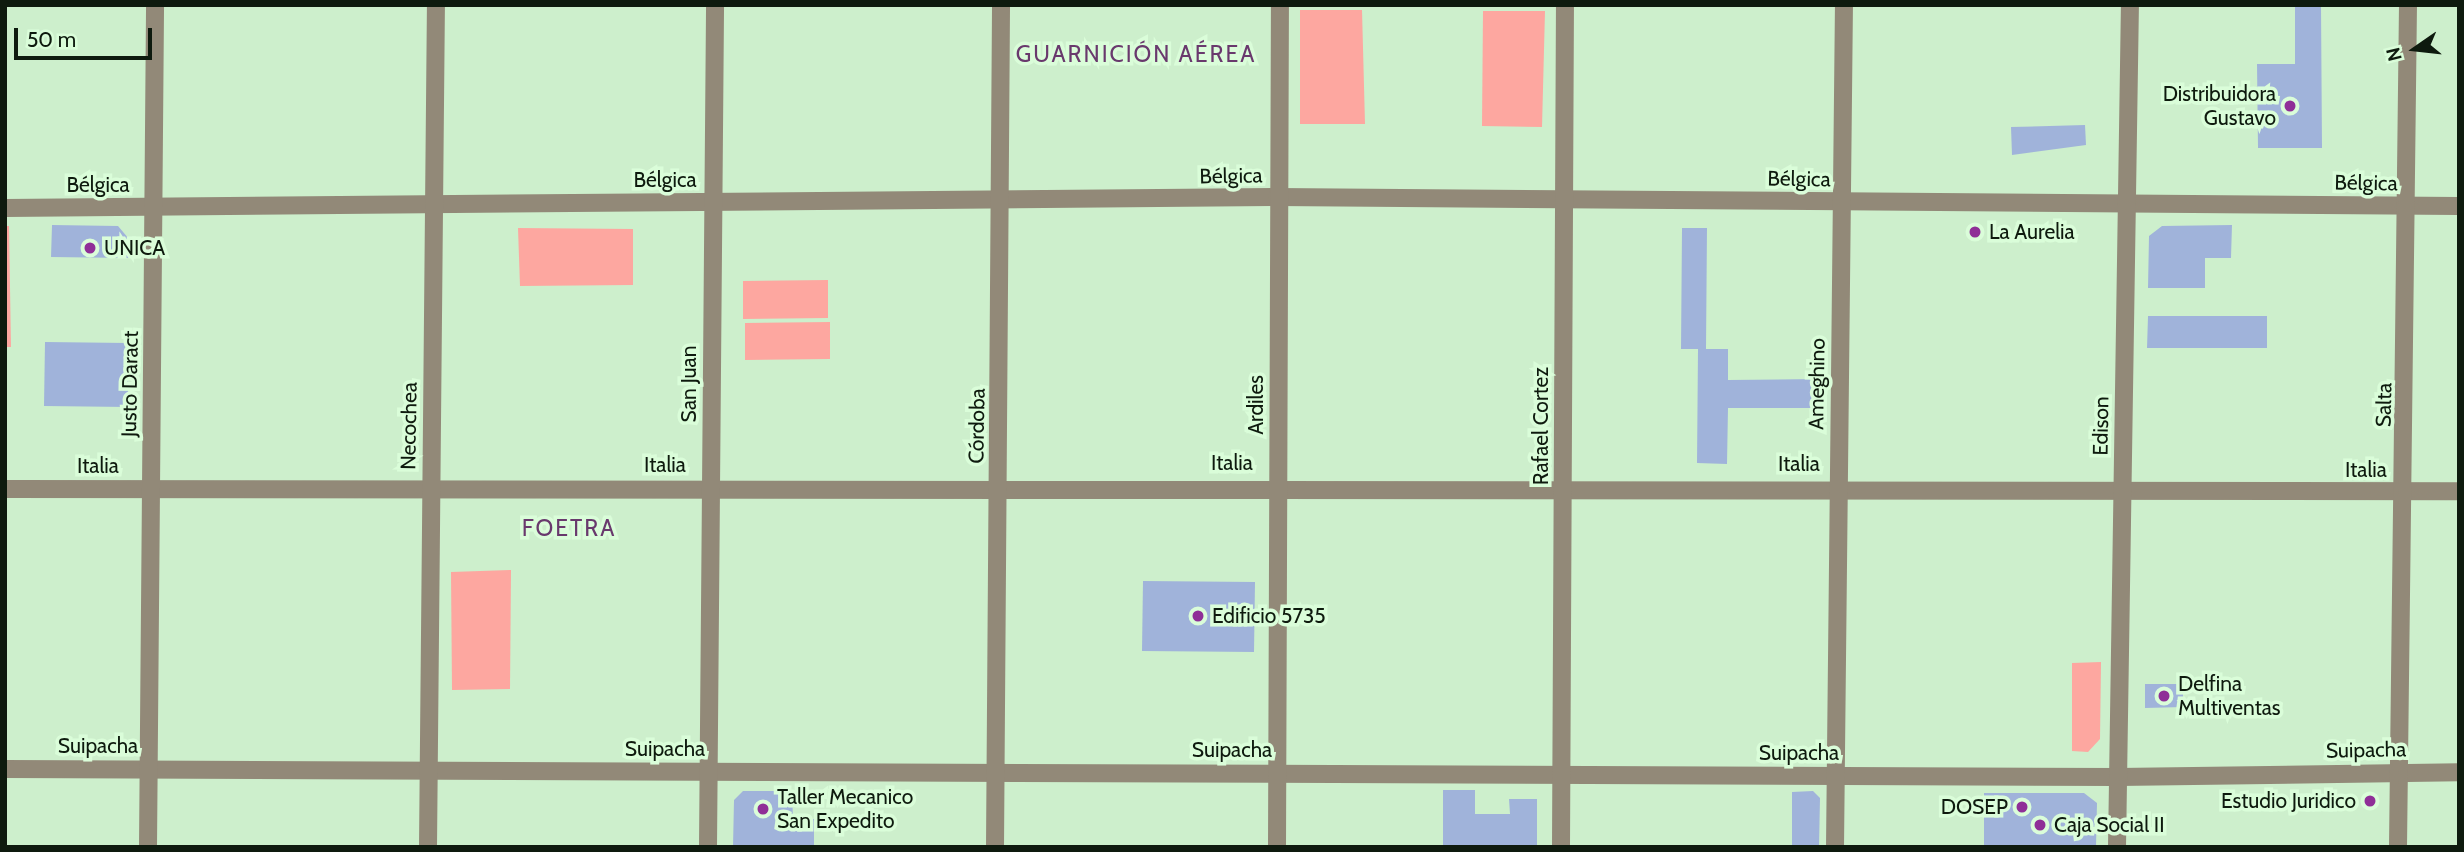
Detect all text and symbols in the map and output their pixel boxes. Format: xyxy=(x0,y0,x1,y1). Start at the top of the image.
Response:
scale bar xyxy=(18,14,156,58)
north arrow xyxy=(2380,14,2450,84)
text: 50 m xyxy=(27,27,76,52)
district label: GUARNICIÓN AÉREA xyxy=(1018,40,1254,68)
text: N xyxy=(2381,45,2407,64)
place label: Distribuidora Gustavo xyxy=(2163,81,2276,131)
marker: Distribuidora Gustavo xyxy=(2282,98,2298,114)
street label: Bélgica xyxy=(1199,163,1263,189)
street label: Bélgica xyxy=(1767,166,1831,192)
street label: Bélgica xyxy=(633,167,697,193)
street label: Bélgica xyxy=(2334,170,2398,196)
street label: Bélgica xyxy=(66,172,130,198)
place label: La Aurelia xyxy=(1989,219,2075,245)
marker: La Aurelia xyxy=(1967,224,1983,240)
place label: UNICA xyxy=(104,235,165,261)
marker: UNICA xyxy=(82,240,98,256)
street label: Justo Daract xyxy=(116,331,144,437)
street label: Ameghino xyxy=(1804,338,1830,430)
street label: San Juan xyxy=(676,346,702,422)
street label: Rafael Cortez xyxy=(1528,367,1554,485)
street label: Ardiles xyxy=(1243,375,1269,435)
street label: Necochea xyxy=(396,382,422,470)
street label: Salta xyxy=(2371,383,2397,427)
street label: Córdoba xyxy=(964,388,990,464)
street label: Edison xyxy=(2088,396,2114,456)
street label: Italia xyxy=(1211,450,1253,476)
street label: Italia xyxy=(1778,451,1820,477)
street label: Italia xyxy=(644,452,686,478)
street label: Italia xyxy=(77,453,119,479)
street label: Italia xyxy=(2345,457,2387,483)
district label: FOETRA xyxy=(522,514,616,542)
place label: Edificio 5735 xyxy=(1212,603,1326,629)
marker: Edificio 5735 xyxy=(1190,608,1206,624)
place label: Delfina Multiventas xyxy=(2178,671,2281,721)
marker: Delfina Multiventas xyxy=(2156,688,2172,704)
street label: Suipacha xyxy=(58,733,138,759)
street label: Suipacha xyxy=(625,736,705,762)
street label: Suipacha xyxy=(1192,737,1272,763)
street label: Suipacha xyxy=(2326,737,2406,763)
street label: Suipacha xyxy=(1759,740,1839,766)
place label: Taller Mecanico San Expedito xyxy=(777,784,913,834)
place label: Estudio Juridico xyxy=(2221,788,2356,814)
marker: Estudio Juridico xyxy=(2362,793,2378,809)
place label: DOSEP xyxy=(1941,794,2008,820)
marker: DOSEP xyxy=(2014,799,2030,815)
marker: Taller Mecanico San Expedito xyxy=(755,801,771,817)
place label: Caja Social II xyxy=(2054,812,2165,838)
marker: Caja Social II xyxy=(2032,817,2048,833)

